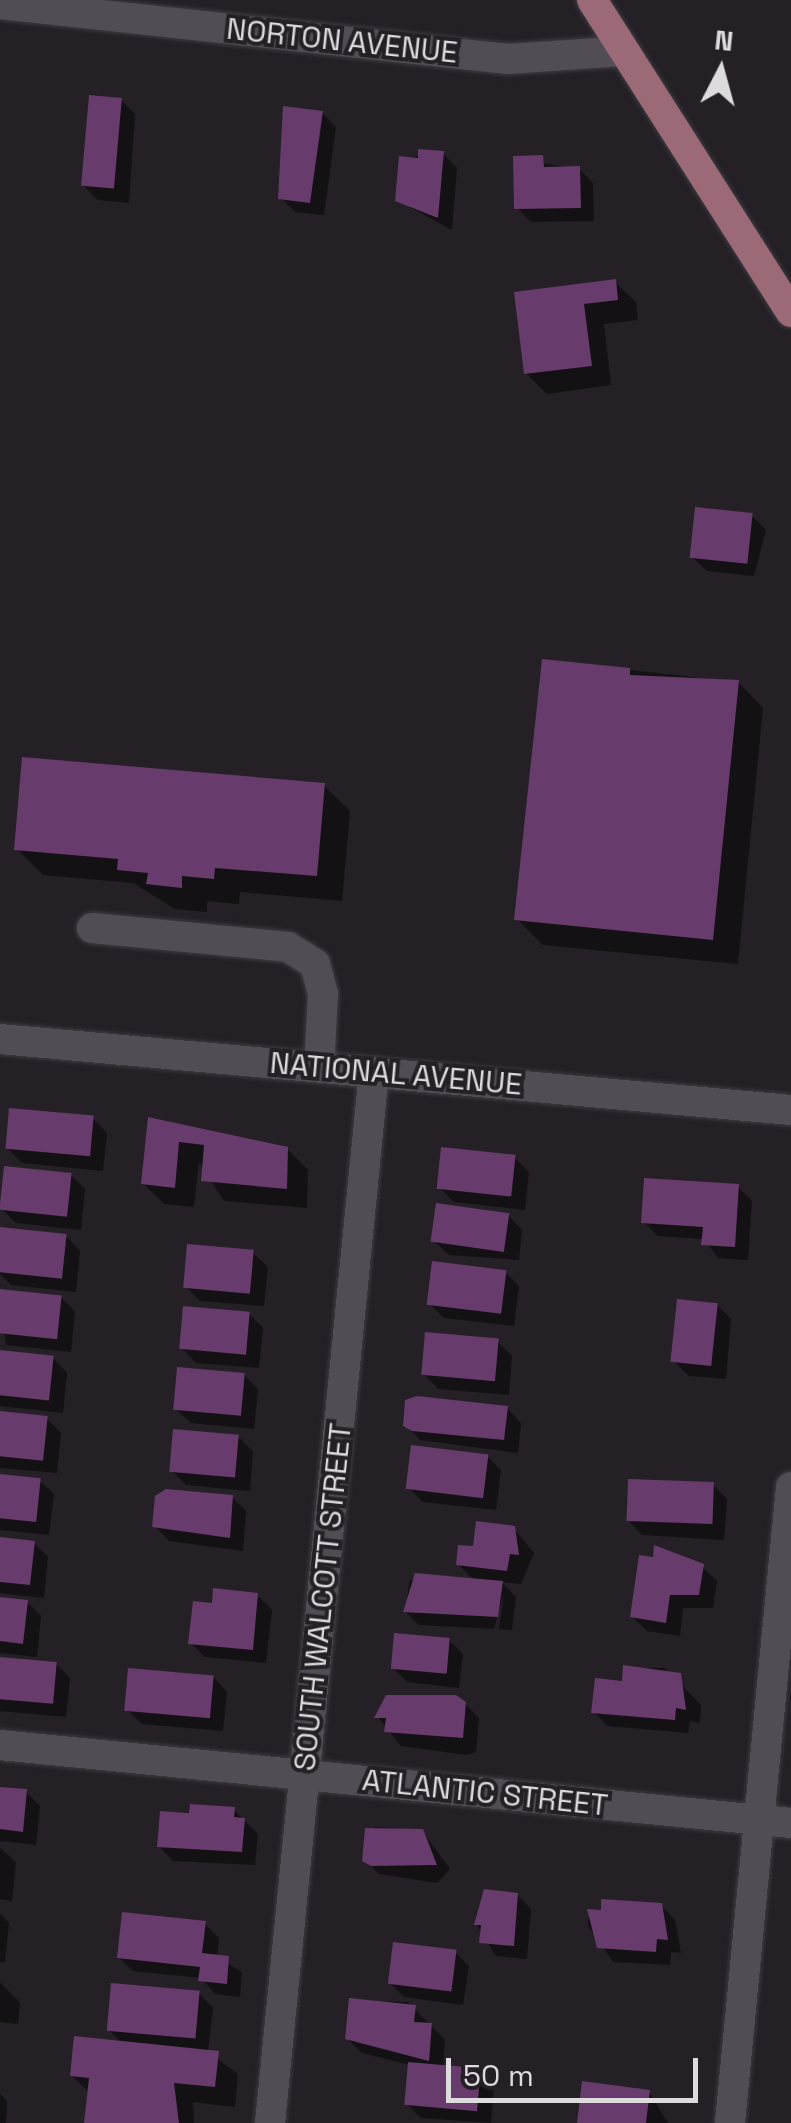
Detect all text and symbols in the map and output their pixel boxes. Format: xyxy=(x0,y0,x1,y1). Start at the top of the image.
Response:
street label: NORTON AVENUE xyxy=(224,11,460,71)
north arrow xyxy=(671,20,771,120)
text: N xyxy=(713,21,735,59)
street label: NATIONAL AVENUE xyxy=(268,1045,524,1103)
street label: SOUTH WALCOTT STREET xyxy=(287,1421,359,1773)
street label: ATLANTIC STREET xyxy=(360,1762,610,1824)
scale bar xyxy=(451,2038,704,2100)
text: 50 m xyxy=(463,2056,534,2095)

